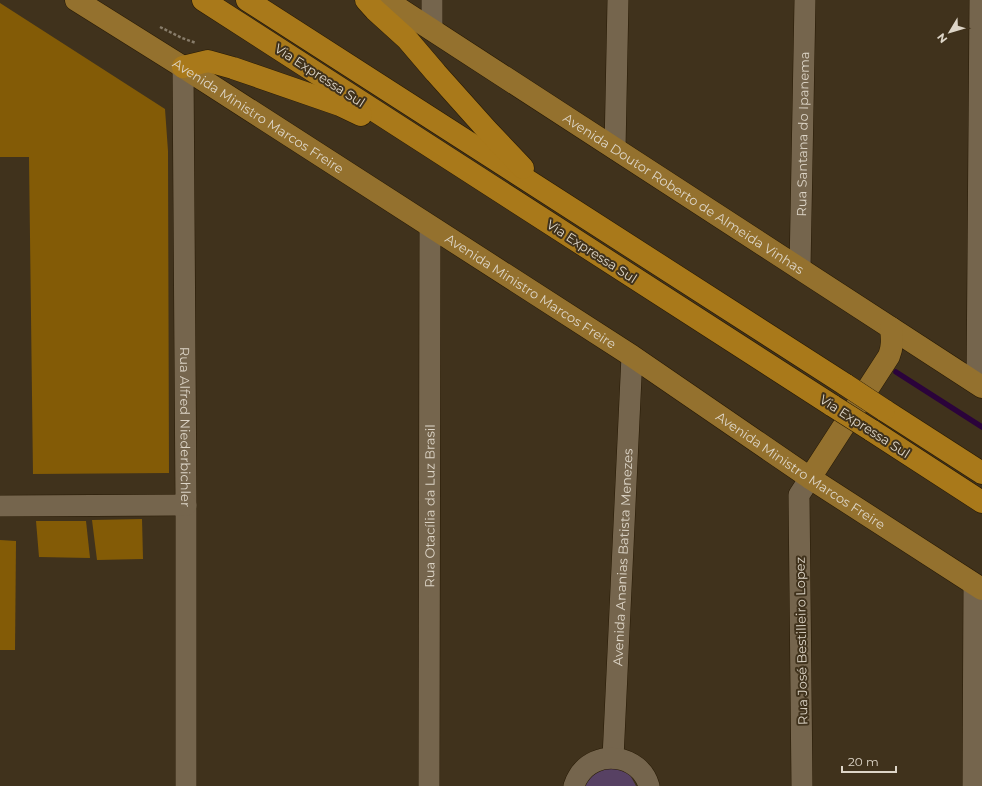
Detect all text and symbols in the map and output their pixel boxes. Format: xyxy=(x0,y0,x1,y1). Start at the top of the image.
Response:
north arrow xyxy=(930,12,970,52)
text: N xyxy=(934,30,950,46)
street label: Via Expressa Sul xyxy=(272,40,368,110)
street label: Rua Santana do Ipanema xyxy=(793,51,812,217)
street label: Avenida Ministro Marcos Freire xyxy=(170,55,347,177)
street label: Avenida Doutor Roberto de Almeida Vinhas xyxy=(560,109,807,277)
street label: Via Expressa Sul xyxy=(544,216,640,286)
street label: Avenida Ministro Marcos Freire xyxy=(442,230,620,352)
street label: Rua Alfred Niederbichler xyxy=(177,347,194,507)
street label: Via Expressa Sul xyxy=(817,391,913,461)
street label: Avenida Ministro Marcos Freire xyxy=(713,408,888,533)
street label: Rua Otacília da Luz Brasil xyxy=(421,424,438,588)
street label: Avenida Ananias Batista Menezes xyxy=(609,448,636,666)
street label: Rua José Bestilleiro Lopez xyxy=(792,556,810,725)
scale bar xyxy=(842,748,896,774)
text: 20 m xyxy=(848,754,879,769)

